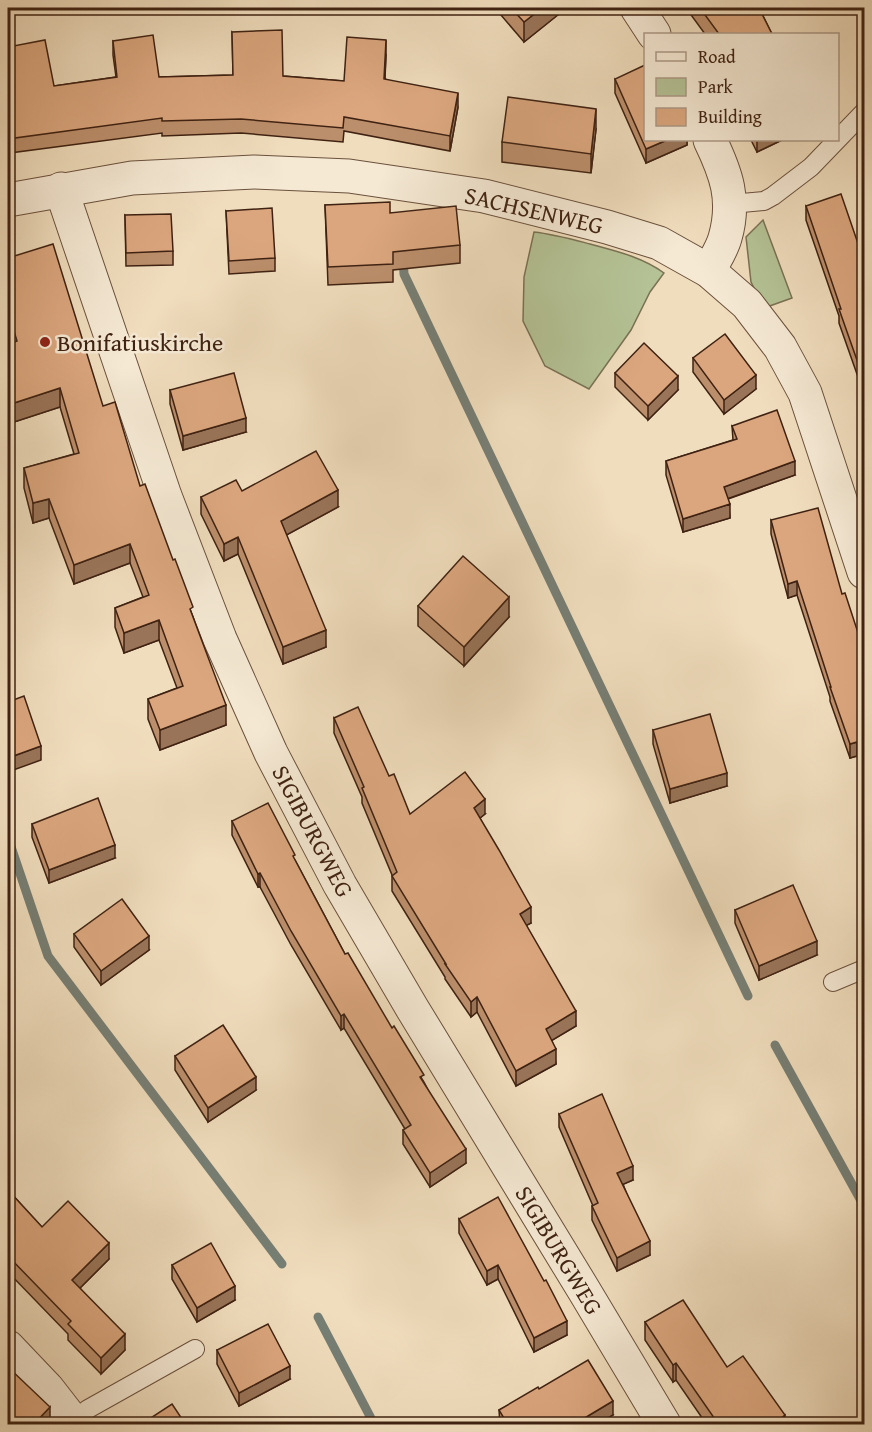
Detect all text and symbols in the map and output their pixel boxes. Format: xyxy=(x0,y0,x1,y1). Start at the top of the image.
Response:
legend xyxy=(644,33,839,141)
text: Road xyxy=(698,43,736,70)
text: Park xyxy=(698,73,734,100)
text: Building xyxy=(698,103,762,130)
street label: SACHSENWEG xyxy=(461,177,607,243)
place label: Bonifatiuskirche xyxy=(57,325,223,360)
marker: Bonifatiuskirche xyxy=(38,335,52,349)
street label: SIGIBURGWEG xyxy=(264,759,362,903)
street label: SIGIBURGWEG xyxy=(507,1179,611,1321)

